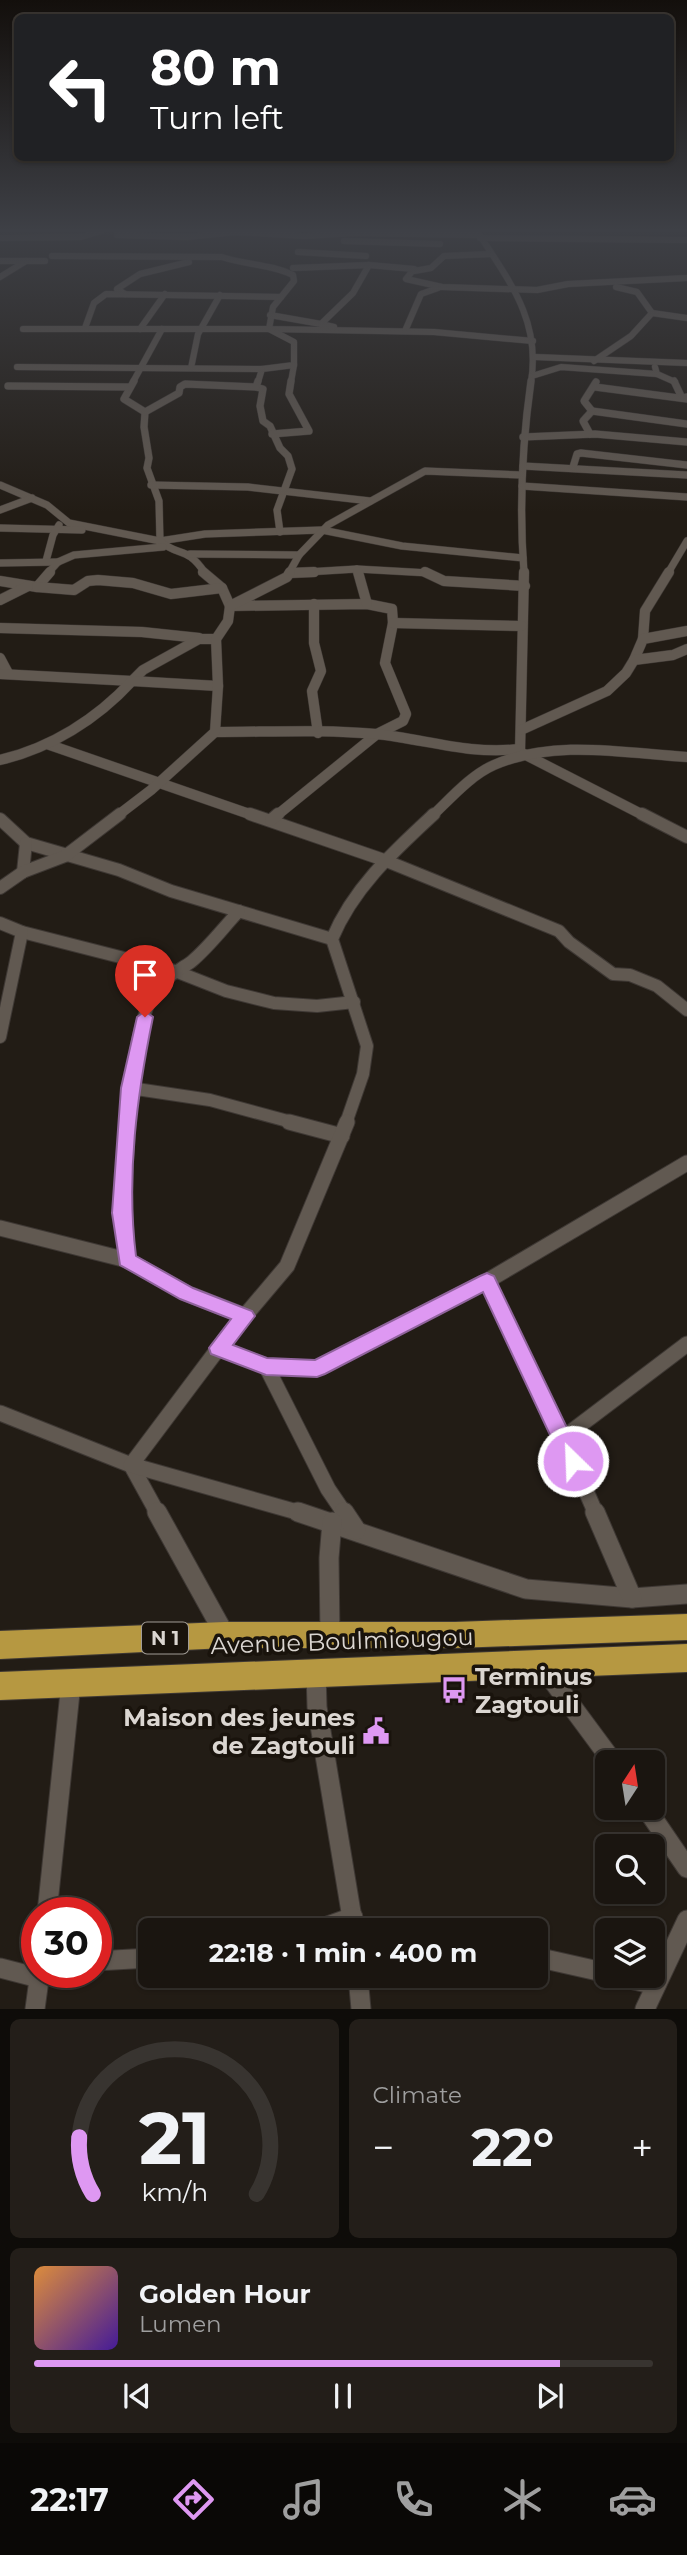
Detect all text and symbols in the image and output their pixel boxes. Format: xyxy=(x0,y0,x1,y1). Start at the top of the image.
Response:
text: 80 m xyxy=(150,38,281,97)
icon: left xyxy=(35,42,126,133)
text: Turn left xyxy=(150,98,284,137)
pin xyxy=(115,945,175,1017)
icon: arrive xyxy=(126,956,164,994)
position arrow xyxy=(536,1424,610,1498)
road number: N 1 xyxy=(142,1622,188,1654)
street label: Avenue Boulmiougou xyxy=(210,1622,474,1660)
place label: Terminus Zagtouli xyxy=(475,1662,592,1719)
bus stop icon: Terminus Zagtouli xyxy=(439,1675,469,1705)
place label: Maison des jeunes de Zagtouli xyxy=(123,1703,355,1760)
public building icon: Maison des jeunes de Zagtouli xyxy=(361,1716,391,1746)
north arrow xyxy=(595,1750,665,1820)
map controls xyxy=(595,1750,665,1988)
button: search xyxy=(595,1834,665,1904)
speed limit sign: 30 xyxy=(21,1897,112,1988)
button: layers xyxy=(595,1918,665,1988)
text: 22:18 · 1 min · 400 m xyxy=(209,1937,477,1969)
text: Climate xyxy=(373,2081,462,2109)
text: 21 xyxy=(139,2095,210,2183)
text: 22° xyxy=(471,2116,554,2179)
text: − xyxy=(373,2124,394,2171)
text: + xyxy=(631,2124,653,2171)
text: km/h xyxy=(141,2177,208,2207)
text: Golden Hour xyxy=(139,2278,311,2310)
text: Lumen xyxy=(139,2310,222,2338)
icon: previous xyxy=(118,2377,156,2415)
icon: pause xyxy=(324,2377,362,2415)
icon: next xyxy=(531,2377,569,2415)
icon: directions xyxy=(169,2475,218,2524)
icon: music xyxy=(279,2475,328,2524)
icon: phone xyxy=(389,2475,438,2524)
icon: climate xyxy=(498,2475,547,2524)
icon: car xyxy=(608,2475,657,2524)
text: 22:17 xyxy=(30,2480,109,2519)

